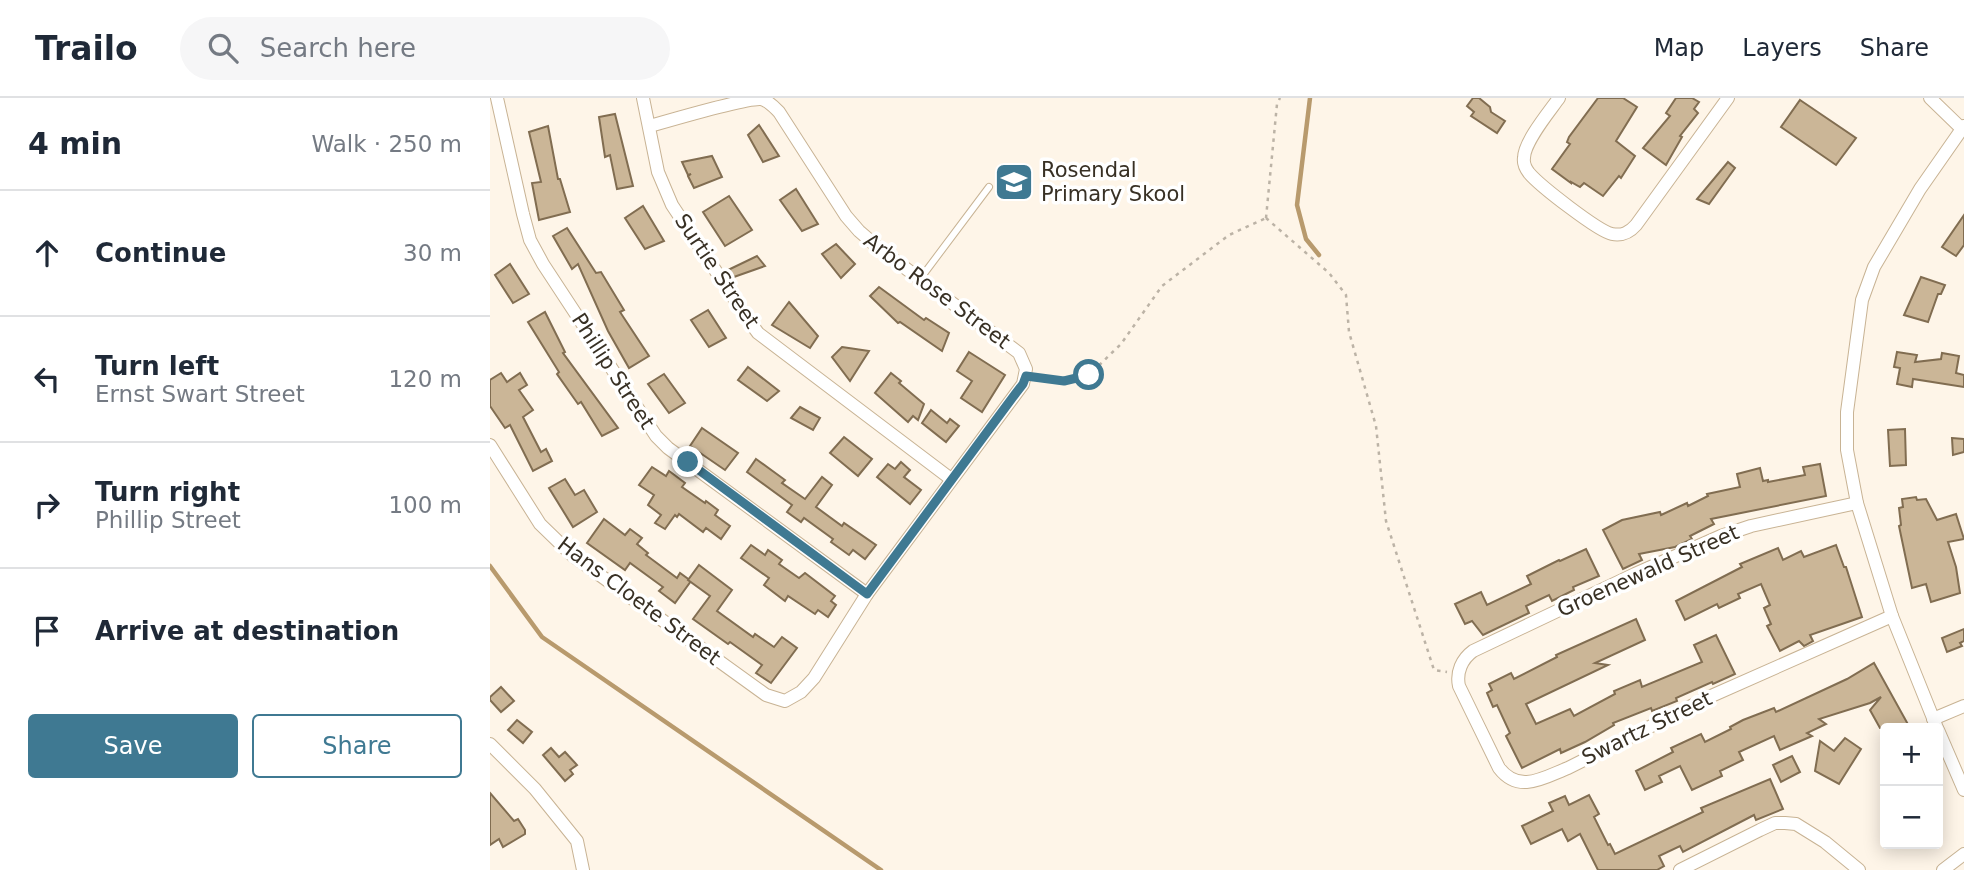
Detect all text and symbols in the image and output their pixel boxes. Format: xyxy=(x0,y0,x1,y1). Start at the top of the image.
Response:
search box xyxy=(180,17,670,80)
text: Trailo xyxy=(35,29,138,68)
icon: search xyxy=(204,29,242,67)
text: Search here xyxy=(260,33,416,63)
text: Map xyxy=(1654,34,1704,62)
text: Layers xyxy=(1742,34,1822,62)
text: Share xyxy=(1860,34,1929,62)
text: 4 min xyxy=(28,126,122,161)
text: Walk · 250 m xyxy=(311,131,462,157)
place label: Rosendal Primary Skool xyxy=(1041,158,1185,206)
school or university icon: Rosendal Primary Skool xyxy=(993,161,1035,203)
street label: Surtie Street xyxy=(670,209,764,333)
street label: Arbo Rose Street xyxy=(859,228,1015,354)
icon: ahead xyxy=(28,234,66,272)
text: Continue xyxy=(95,238,226,268)
text: 30 m xyxy=(403,240,462,266)
street label: Phillip Street xyxy=(567,309,659,433)
text: Turn left xyxy=(95,351,219,381)
route start xyxy=(1073,359,1104,390)
icon: left xyxy=(28,360,66,398)
text: 120 m xyxy=(388,366,462,392)
text: Ernst Swart Street xyxy=(95,381,305,407)
route end xyxy=(672,446,703,477)
text: Turn right xyxy=(95,477,240,507)
icon: right xyxy=(28,486,66,524)
text: 100 m xyxy=(388,492,462,518)
text: Phillip Street xyxy=(95,507,241,533)
street label: Groenewald Street xyxy=(1554,520,1742,622)
street label: Hans Cloete Street xyxy=(553,532,725,670)
icon: arrive xyxy=(28,612,66,650)
text: Arrive at destination xyxy=(95,616,399,646)
street label: Swartz Street xyxy=(1578,686,1716,770)
button: Save xyxy=(28,714,238,778)
button: Share xyxy=(252,714,462,778)
map controls xyxy=(1880,723,1943,849)
button: + xyxy=(1880,723,1943,786)
button: − xyxy=(1880,786,1943,849)

